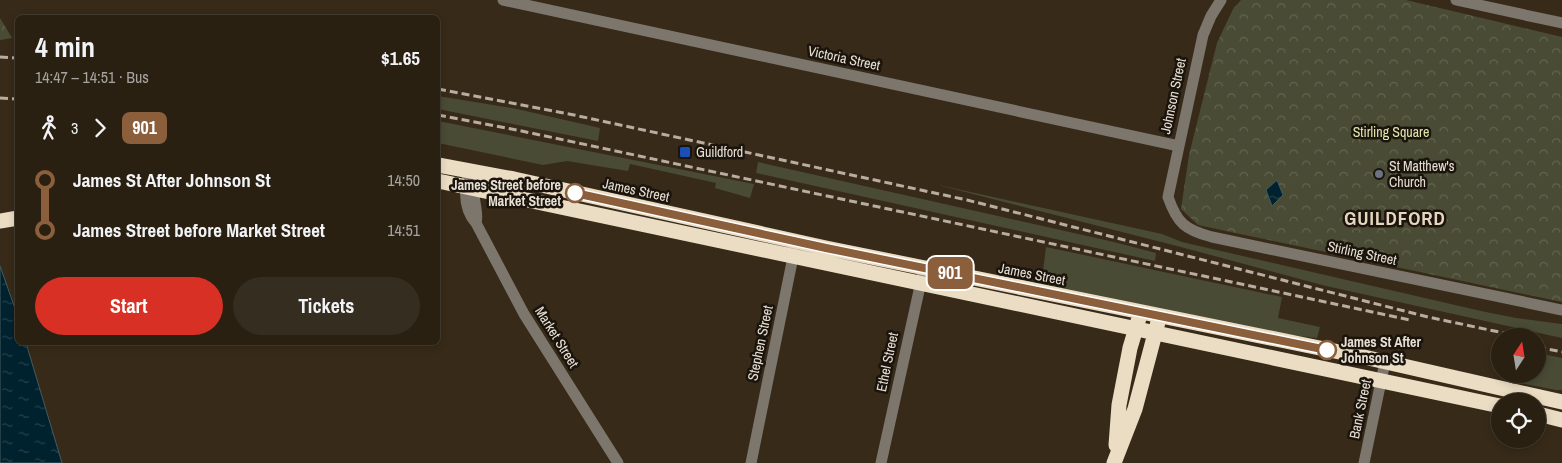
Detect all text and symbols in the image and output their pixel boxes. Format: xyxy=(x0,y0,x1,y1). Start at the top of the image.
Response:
text: 4 min xyxy=(35,28,95,66)
street label: Victoria Street xyxy=(806,42,882,74)
text: $1.65 xyxy=(381,45,420,71)
street label: Johnson Street xyxy=(1156,56,1190,136)
text: 14:47 – 14:51 · Bus xyxy=(35,66,149,88)
icon: walk xyxy=(35,114,63,142)
icon: forward xyxy=(86,114,114,142)
text: 901 xyxy=(132,115,157,140)
text: 3 xyxy=(71,117,78,139)
park label: Stirling Square xyxy=(1353,123,1429,141)
place label: Guildford xyxy=(696,143,743,161)
marker: Guildford xyxy=(678,145,692,159)
place label: St Matthew's Church xyxy=(1389,157,1455,191)
text: James St After Johnson St xyxy=(73,167,271,193)
marker: St Matthew's Church xyxy=(1373,168,1385,180)
text: 14:50 xyxy=(387,169,420,191)
street label: James Street xyxy=(601,174,671,206)
place label: James Street before Market Street xyxy=(451,176,561,210)
marker: James Street before Market Street xyxy=(565,183,585,203)
district label: GUILDFORD xyxy=(1344,205,1446,231)
text: James Street before Market Street xyxy=(73,217,325,243)
text: 14:51 xyxy=(387,219,420,241)
street label: Stirling Street xyxy=(1326,237,1398,269)
line badge: 901 xyxy=(921,257,979,289)
street label: James Street xyxy=(997,259,1067,289)
text: 901 xyxy=(938,260,962,285)
button: Start xyxy=(35,277,223,335)
button: Tickets xyxy=(233,277,420,335)
street label: Market Street xyxy=(531,303,583,371)
street label: Stephen Street xyxy=(743,304,777,382)
north arrow xyxy=(1491,328,1546,382)
map controls xyxy=(1491,328,1546,448)
street label: Ethel Street xyxy=(872,331,902,393)
place label: James St After Johnson St xyxy=(1341,333,1422,367)
marker: James St After Johnson St xyxy=(1317,340,1337,360)
street label: Bank Street xyxy=(1345,378,1375,440)
button: locate xyxy=(1491,393,1546,448)

